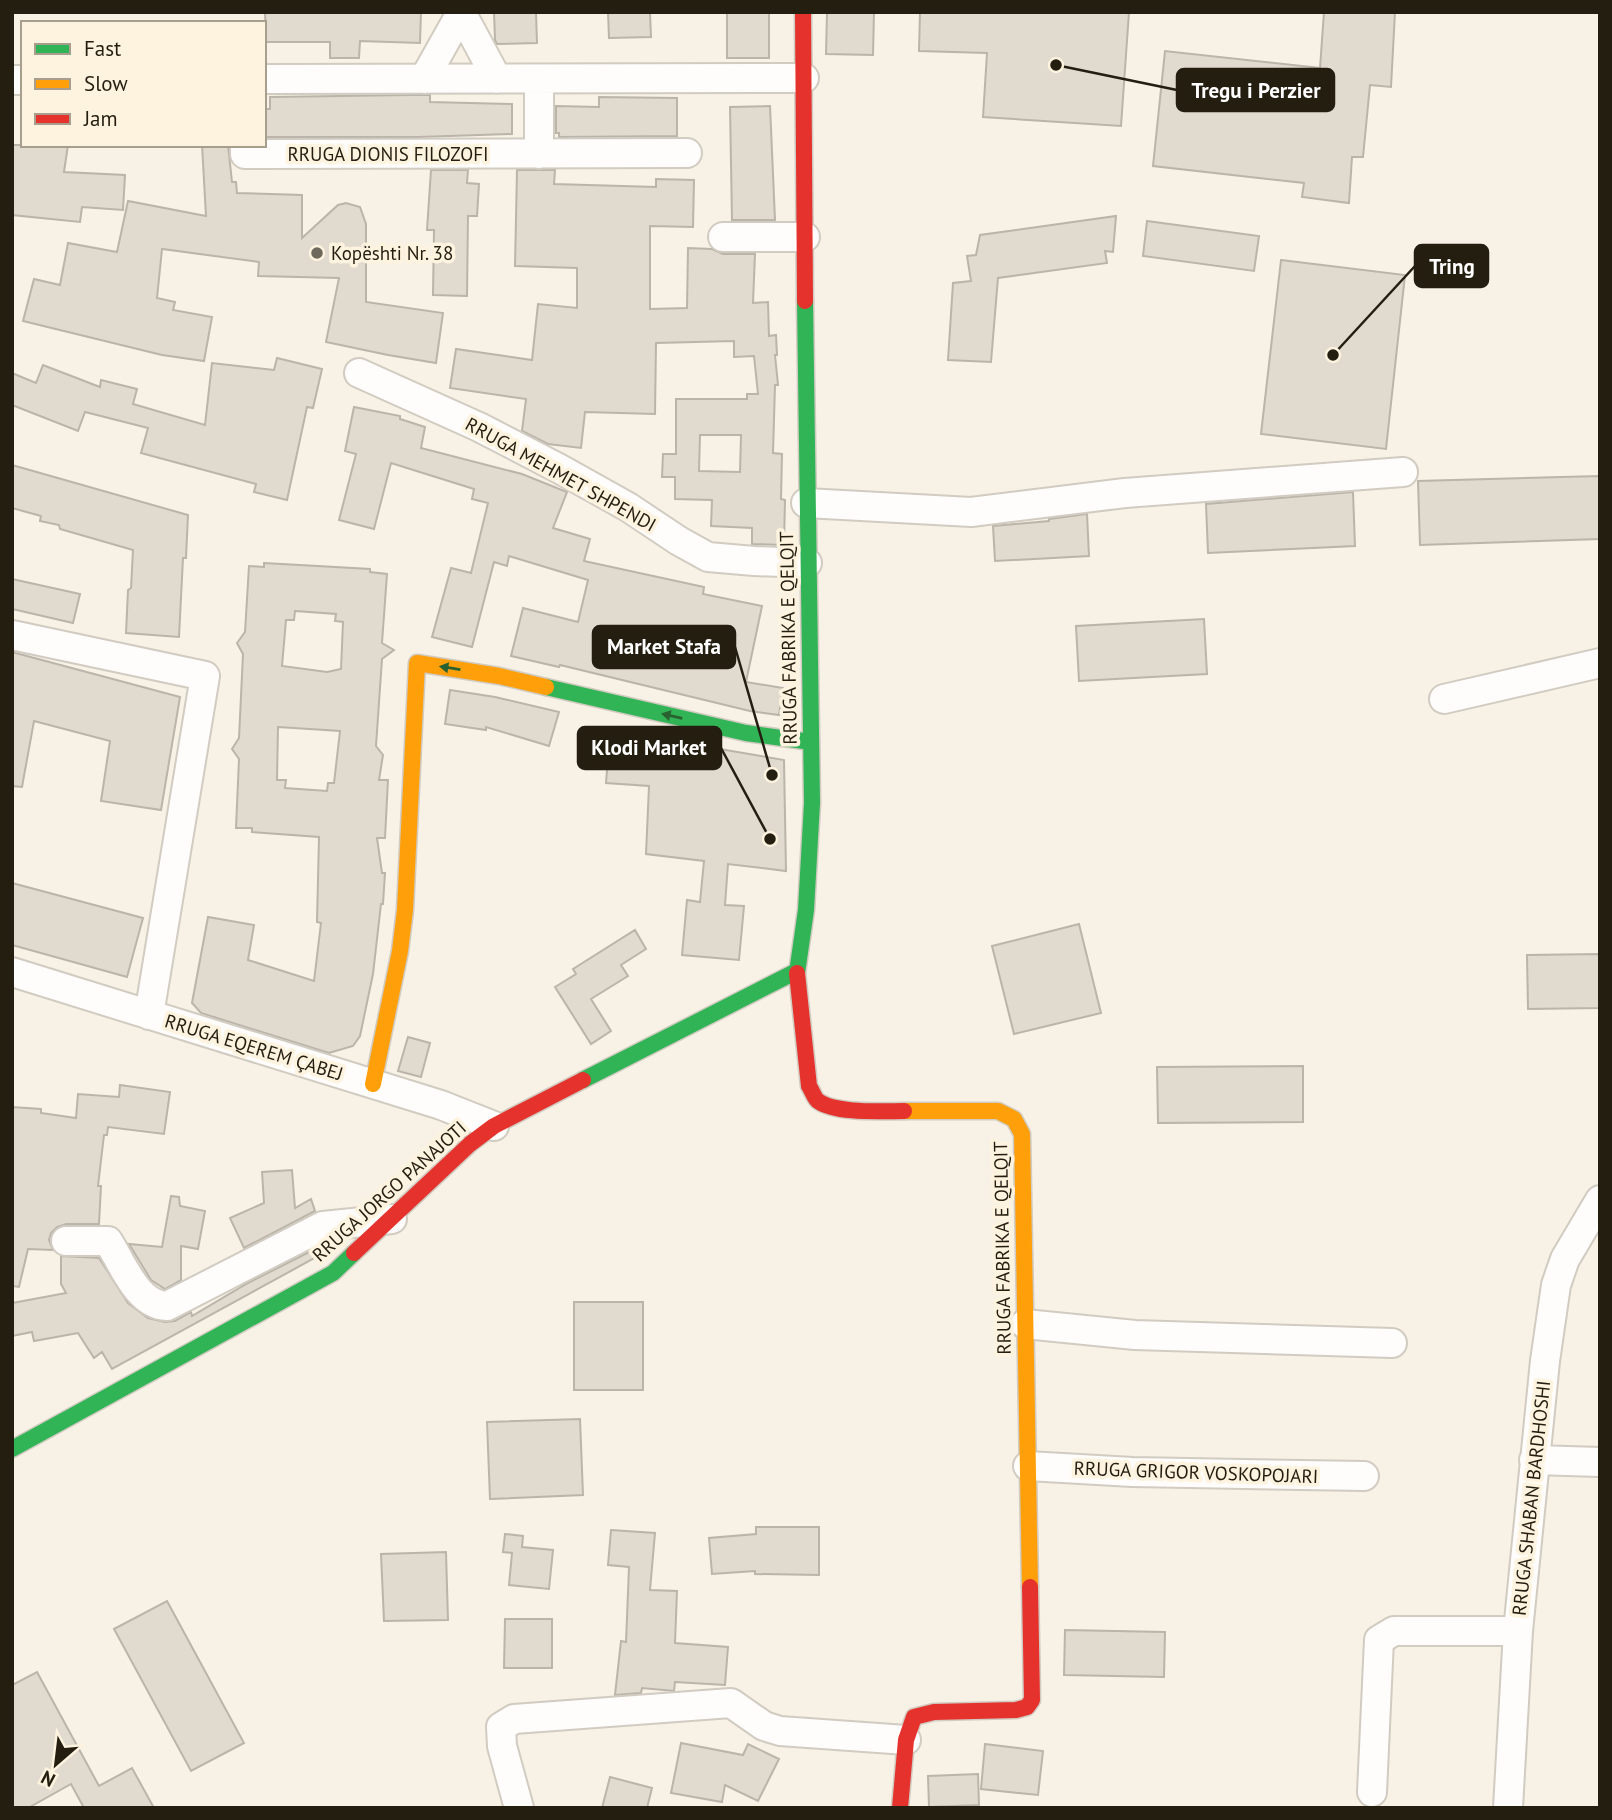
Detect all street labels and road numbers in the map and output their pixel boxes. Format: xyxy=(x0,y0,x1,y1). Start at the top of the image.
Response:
street label: RRUGA DIONIS FILOZOFI xyxy=(287,142,489,166)
street label: RRUGA MEHMET SHPENDI xyxy=(461,412,661,536)
street label: RRUGA FABRIKA E QELQIT xyxy=(774,531,802,745)
street label: RRUGA EQEREM ÇABEJ xyxy=(162,1008,346,1086)
street label: RRUGA JORGO PANAJOTI xyxy=(307,1116,471,1266)
street label: RRUGA FABRIKA E QELQIT xyxy=(988,1141,1016,1355)
street label: RRUGA SHABAN BARDHOSHI xyxy=(1507,1379,1555,1617)
street label: RRUGA GRIGOR VOSKOPOJARI xyxy=(1073,1456,1319,1488)

